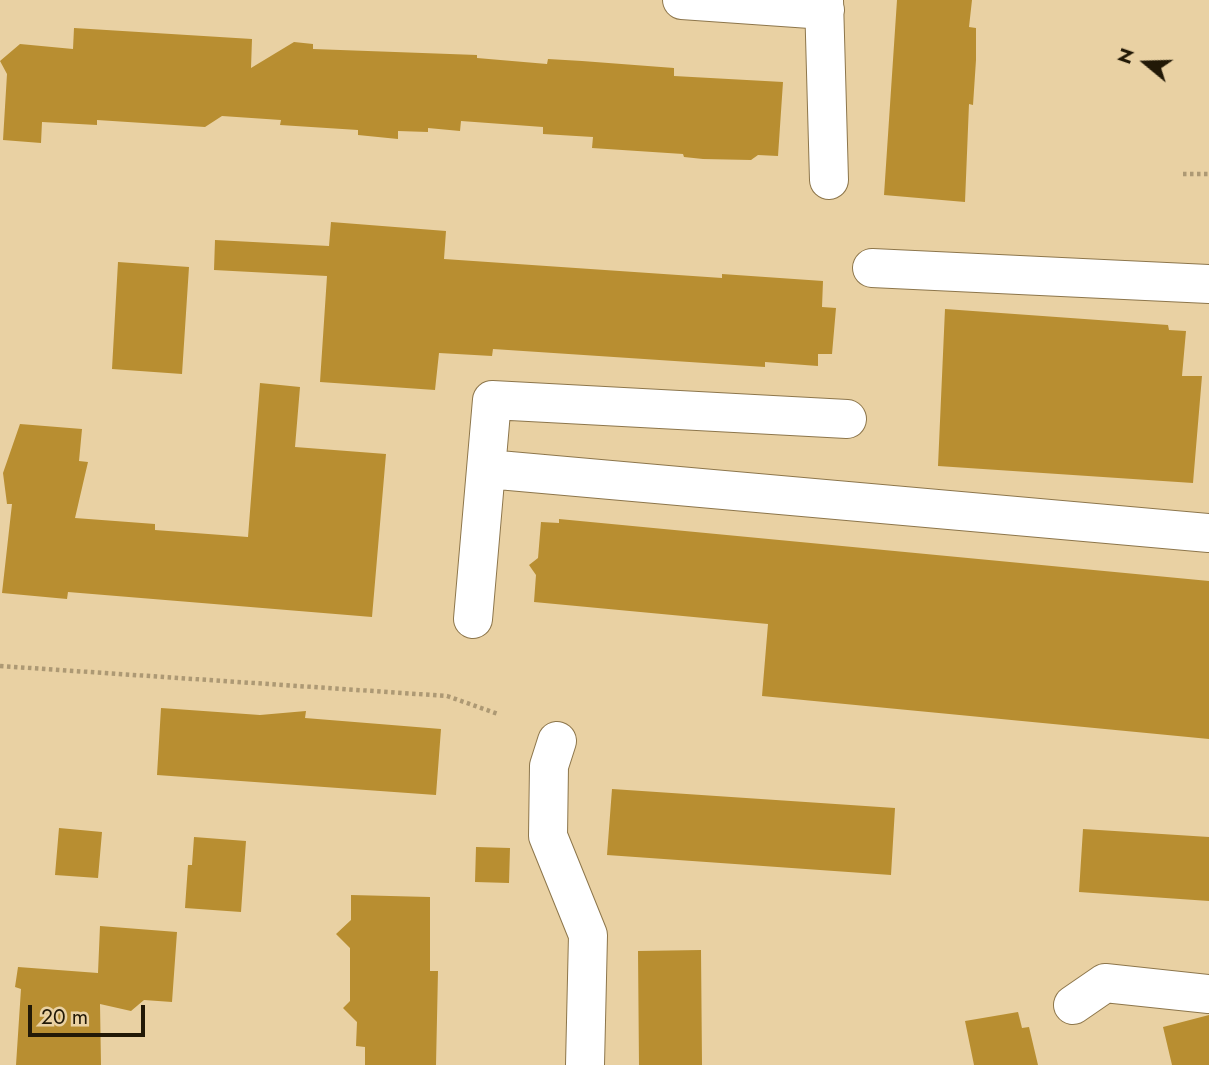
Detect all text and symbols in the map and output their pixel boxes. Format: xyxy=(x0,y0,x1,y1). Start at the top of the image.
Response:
north arrow xyxy=(1111,28,1181,98)
text: N xyxy=(1110,44,1141,68)
scale bar xyxy=(32,992,149,1036)
text: 20 m xyxy=(41,1002,88,1032)

